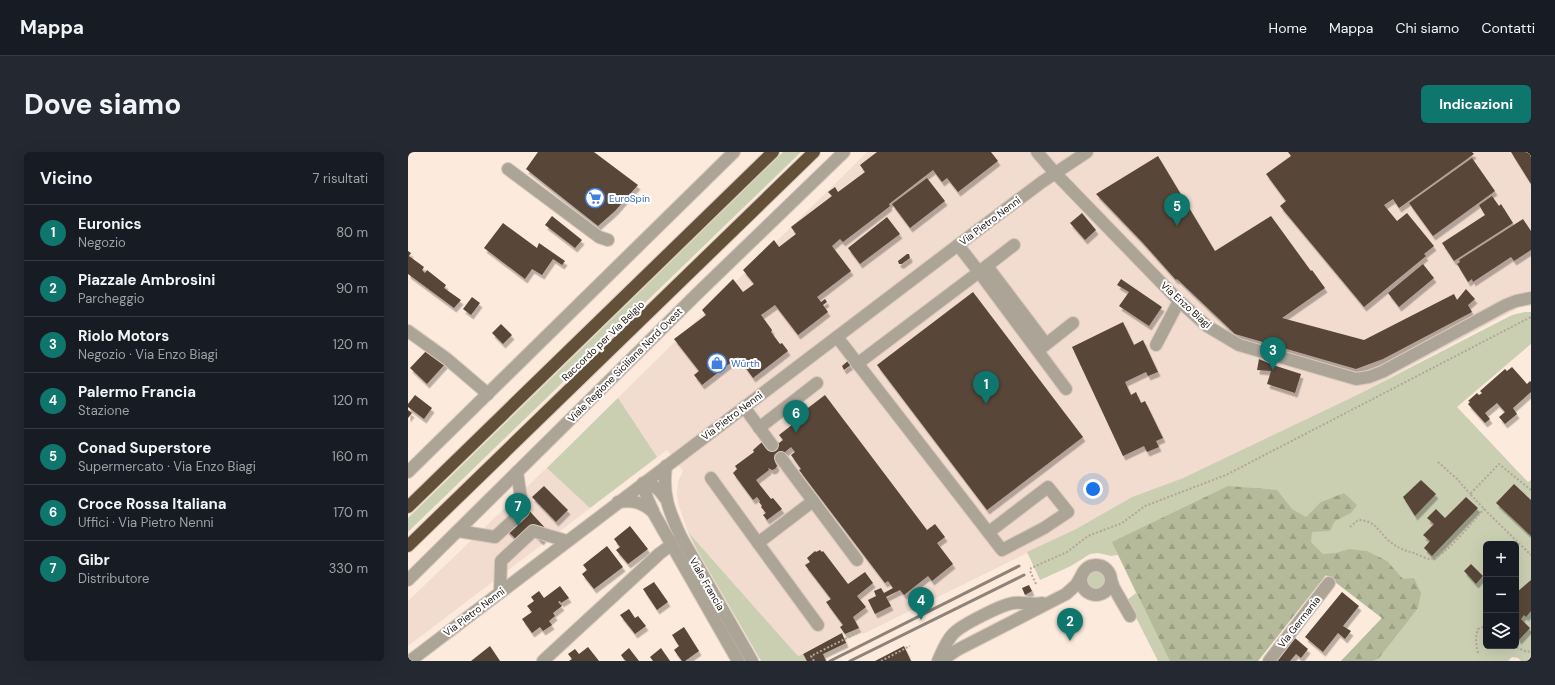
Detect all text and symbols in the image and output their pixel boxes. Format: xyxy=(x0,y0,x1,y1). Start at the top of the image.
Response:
text: Mappa xyxy=(20,15,84,40)
text: Home xyxy=(1269,19,1307,37)
text: Mappa xyxy=(1329,19,1373,37)
text: Chi siamo xyxy=(1395,19,1459,37)
text: Contatti xyxy=(1481,19,1535,37)
button: Indicazioni xyxy=(1421,85,1531,123)
text: Dove siamo xyxy=(24,86,181,123)
text: Vicino xyxy=(40,167,93,189)
text: 7 risultati xyxy=(313,170,368,187)
supermarket icon: EuroSpin xyxy=(584,187,606,209)
place label: EuroSpin xyxy=(609,192,650,205)
pin: 5 xyxy=(1164,193,1190,226)
street label: Via Pietro Nenni xyxy=(957,194,1023,248)
text: Euronics xyxy=(78,214,142,234)
text: 1 xyxy=(51,224,55,241)
text: 80 m xyxy=(336,224,368,241)
text: Negozio xyxy=(78,234,126,251)
text: Piazzale Ambrosini xyxy=(78,270,215,290)
street label: Via Enzo Biagi xyxy=(1158,279,1214,331)
text: 2 xyxy=(49,280,57,297)
text: 90 m xyxy=(336,280,368,297)
text: Parcheggio xyxy=(78,290,144,307)
street label: Raccordo per Via Belgio xyxy=(559,298,647,384)
street label: Viale Regione Siciliana Nord Ovest xyxy=(565,305,685,425)
text: Riolo Motors xyxy=(78,326,169,346)
text: 3 xyxy=(49,336,57,353)
text: 120 m xyxy=(333,336,368,353)
pin: 3 xyxy=(1260,337,1286,370)
text: Negozio · Via Enzo Biagi xyxy=(78,346,218,363)
shop icon: Würth xyxy=(706,352,728,374)
place label: Würth xyxy=(731,357,760,370)
pin: 1 xyxy=(973,371,999,404)
text: Palermo Francia xyxy=(78,382,196,402)
street label: Via Pietro Nenni xyxy=(699,389,765,443)
text: 4 xyxy=(49,392,57,409)
text: 120 m xyxy=(333,392,368,409)
pin: 6 xyxy=(783,400,809,433)
text: Stazione xyxy=(78,402,129,419)
text: Conad Superstore xyxy=(78,438,211,458)
text: 5 xyxy=(49,448,57,465)
text: 160 m xyxy=(332,448,368,465)
text: Supermercato · Via Enzo Biagi xyxy=(78,458,256,475)
your location xyxy=(1083,479,1103,499)
pin: 7 xyxy=(505,493,531,526)
text: Croce Rossa Italiana xyxy=(78,494,227,514)
text: 6 xyxy=(49,504,57,521)
text: 170 m xyxy=(333,504,368,521)
text: Uffici · Via Pietro Nenni xyxy=(78,514,214,531)
map controls xyxy=(1483,541,1519,649)
button: + xyxy=(1483,541,1519,577)
text: Gibr xyxy=(78,550,110,570)
street label: Viale Francia xyxy=(687,555,727,613)
text: 7 xyxy=(50,560,56,577)
text: 330 m xyxy=(329,560,368,577)
text: Distributore xyxy=(78,570,150,587)
button: − xyxy=(1483,577,1519,613)
street label: Via Pietro Nenni xyxy=(441,585,507,639)
pin: 4 xyxy=(908,587,934,620)
street label: Via Germania xyxy=(1275,594,1323,650)
pin: 2 xyxy=(1057,608,1083,641)
button: layers xyxy=(1483,613,1519,649)

